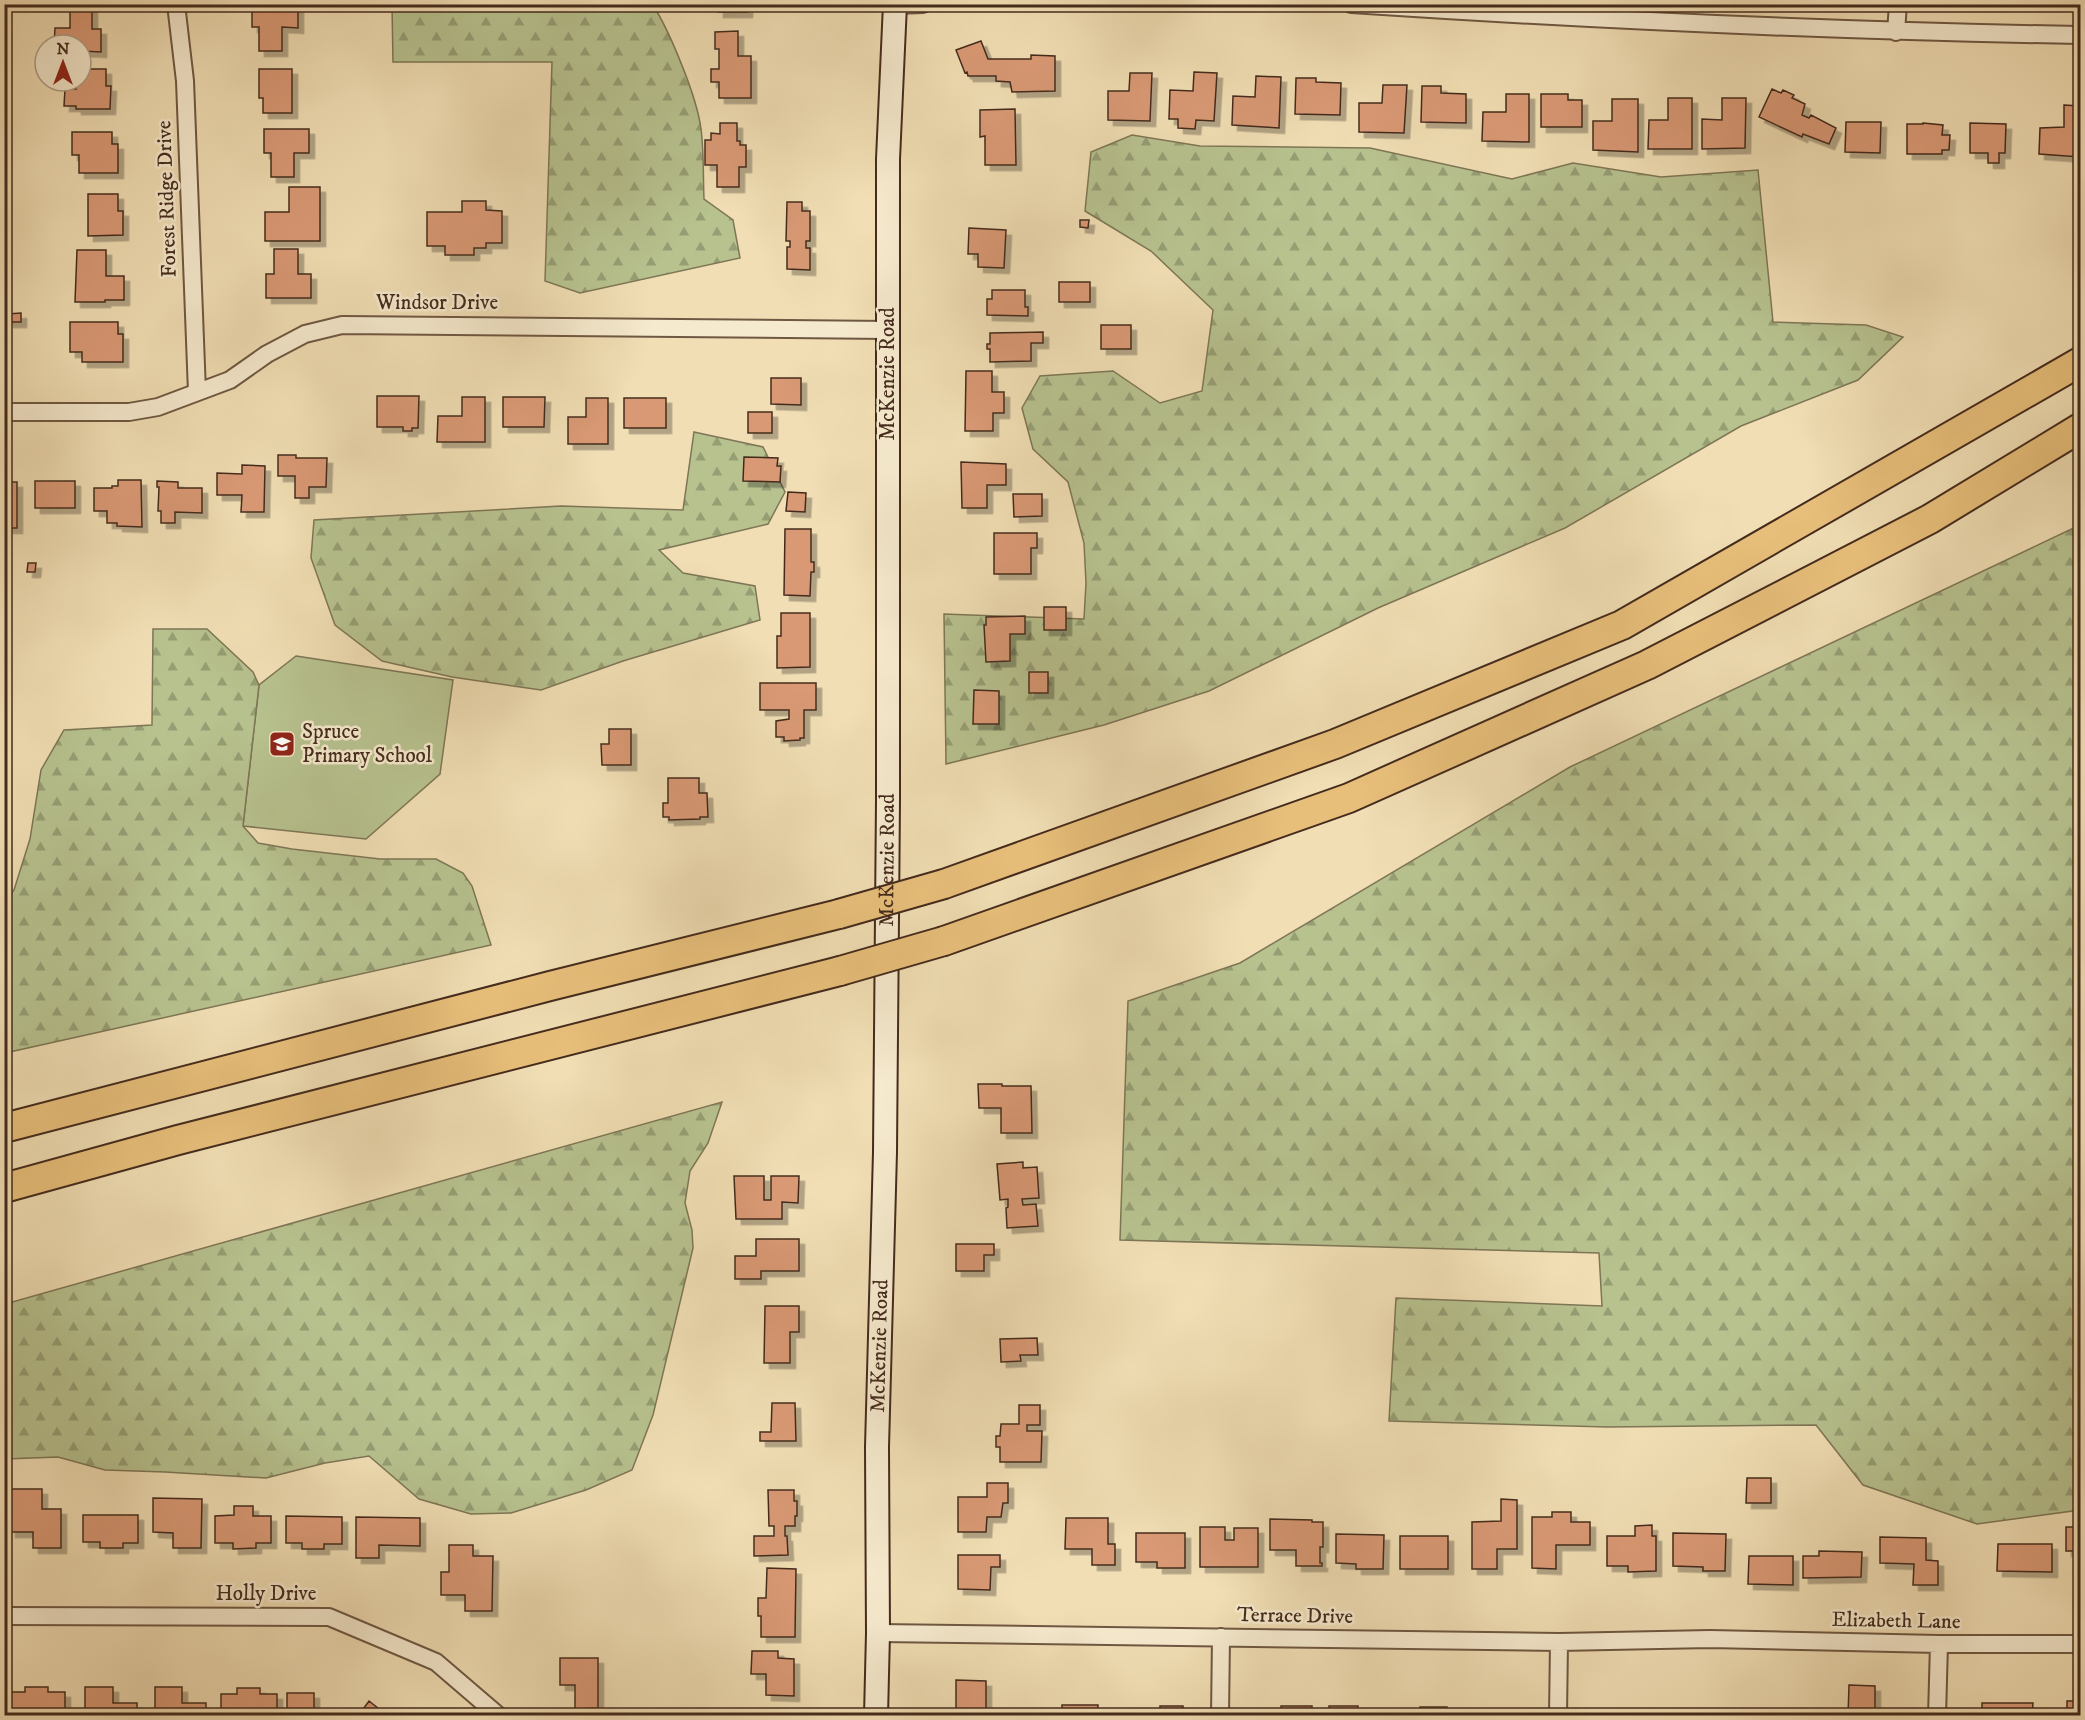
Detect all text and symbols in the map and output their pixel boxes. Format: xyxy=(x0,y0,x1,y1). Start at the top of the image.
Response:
north arrow xyxy=(33,33,93,93)
text: N xyxy=(56,39,70,59)
street label: Forest Ridge Drive xyxy=(151,120,183,278)
street label: Windsor Drive xyxy=(375,290,498,316)
street label: McKenzie Road xyxy=(875,307,901,441)
place label: Spruce Primary School xyxy=(302,719,433,769)
school or university icon: Spruce Primary School xyxy=(267,729,297,759)
street label: McKenzie Road xyxy=(874,793,901,927)
street label: McKenzie Road xyxy=(865,1279,895,1413)
street label: Holly Drive xyxy=(215,1581,317,1607)
street label: Terrace Drive xyxy=(1237,1602,1354,1630)
street label: Elizabeth Lane xyxy=(1831,1607,1961,1635)

